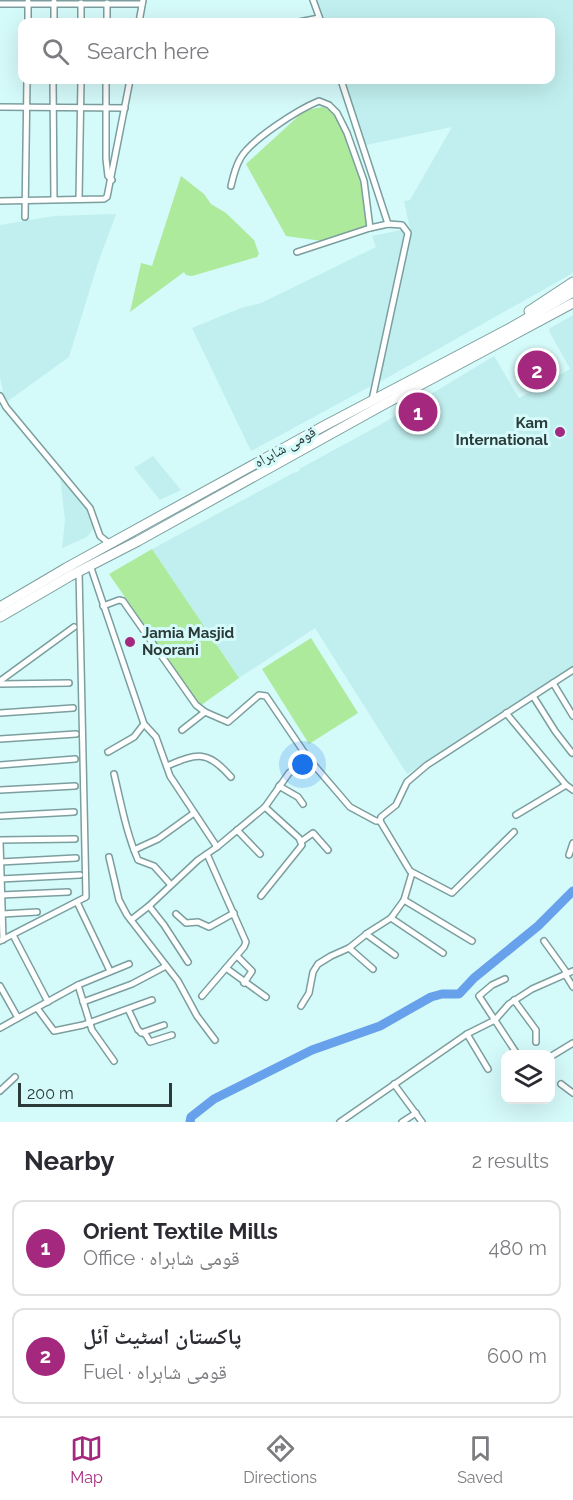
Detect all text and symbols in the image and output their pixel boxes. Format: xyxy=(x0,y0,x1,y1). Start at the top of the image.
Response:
search box xyxy=(18,18,555,84)
icon: search xyxy=(39,35,72,68)
text: Search here xyxy=(87,38,209,64)
pin: 2 xyxy=(518,348,556,392)
pin: 1 xyxy=(398,390,438,434)
place label: Kam International xyxy=(456,414,548,449)
street label: قومی شاہراہ xyxy=(251,423,320,472)
marker: Kam International xyxy=(553,425,567,439)
place label: Jamia Masjid Noorani xyxy=(142,624,234,659)
marker: Jamia Masjid Noorani xyxy=(123,635,137,649)
your location xyxy=(288,750,317,779)
map controls xyxy=(501,1050,555,1104)
button: layers xyxy=(501,1050,555,1104)
scale bar xyxy=(18,1080,172,1108)
text: 200 m xyxy=(27,1084,74,1103)
text: Nearby xyxy=(24,1146,114,1176)
text: 2 results xyxy=(472,1149,549,1173)
text: Orient Textile Mills xyxy=(83,1218,278,1244)
text: 1 xyxy=(41,1236,50,1260)
text: 480 m xyxy=(489,1236,547,1260)
text: Office · قومی شاہراہ xyxy=(83,1246,240,1270)
text: پاکستان اسٹیٹ آئل xyxy=(83,1323,241,1349)
text: 2 xyxy=(40,1344,51,1368)
text: 600 m xyxy=(487,1344,547,1368)
text: Fuel · قومی شاہراہ xyxy=(83,1360,227,1384)
tab: Map xyxy=(70,1432,103,1487)
tab: Directions xyxy=(243,1432,317,1487)
tab: Saved xyxy=(457,1432,503,1487)

